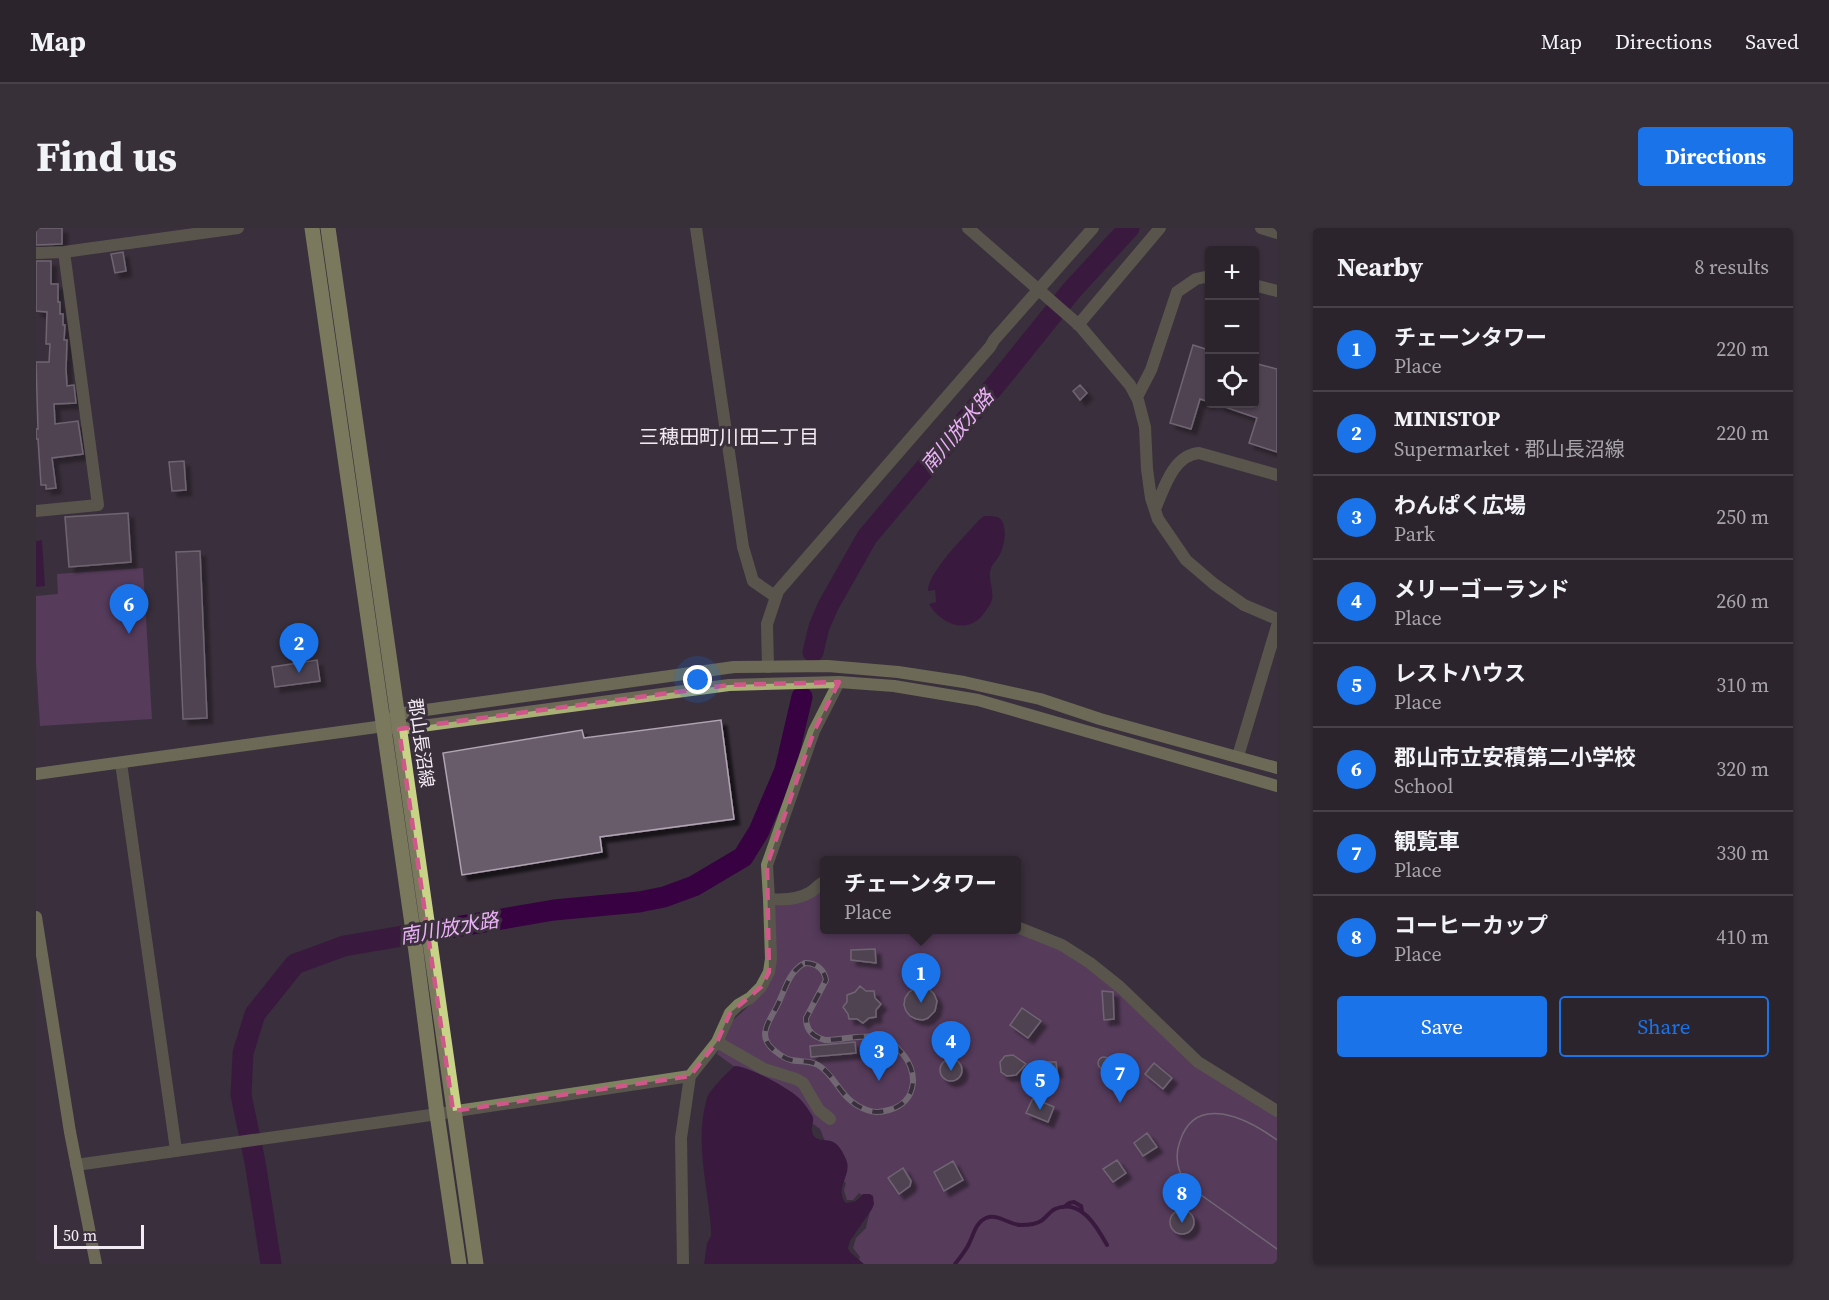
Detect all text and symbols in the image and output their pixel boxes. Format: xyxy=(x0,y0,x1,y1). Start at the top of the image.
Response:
text: Map xyxy=(30,22,86,60)
text: Map xyxy=(1541,27,1582,56)
text: Directions xyxy=(1615,27,1712,56)
text: Saved xyxy=(1745,27,1799,56)
text: Find us xyxy=(36,127,177,185)
button: Directions xyxy=(1638,127,1793,186)
map controls xyxy=(1205,246,1259,408)
button: + xyxy=(1205,246,1259,300)
text: Nearby xyxy=(1337,249,1423,285)
text: 8 results xyxy=(1694,253,1769,281)
button: − xyxy=(1205,300,1259,354)
text: チェーンタワー xyxy=(1394,322,1547,352)
text: 1 xyxy=(1351,335,1362,363)
text: 220 m xyxy=(1716,335,1769,363)
text: Place xyxy=(1394,352,1442,380)
button: locate xyxy=(1205,354,1259,408)
water label: 南川放水路 xyxy=(914,382,1001,478)
text: MINISTOP xyxy=(1394,403,1500,433)
text: 2 xyxy=(1351,419,1362,447)
text: 220 m xyxy=(1716,419,1769,447)
district label: 三穂田町川田二丁目 xyxy=(639,423,819,451)
text: Supermarket · 郡山長沼線 xyxy=(1394,435,1625,463)
text: わんぱく広場 xyxy=(1394,490,1526,520)
text: 3 xyxy=(1351,503,1362,531)
text: 250 m xyxy=(1716,503,1769,531)
text: Park xyxy=(1394,520,1435,548)
text: メリーゴーランド xyxy=(1394,574,1570,604)
pin: 6 xyxy=(110,584,148,634)
text: 4 xyxy=(1351,587,1362,615)
text: 260 m xyxy=(1716,587,1769,615)
text: Place xyxy=(1394,604,1442,632)
pin: 2 xyxy=(280,624,318,673)
text: レストハウス xyxy=(1394,658,1526,688)
your location xyxy=(683,665,712,694)
text: 5 xyxy=(1351,671,1362,699)
text: 310 m xyxy=(1716,671,1769,699)
text: Place xyxy=(1394,688,1442,716)
street label: 郡山長沼線 xyxy=(403,697,440,789)
text: 郡山市立安積第二小学校 xyxy=(1394,742,1636,772)
text: 6 xyxy=(1351,755,1362,783)
text: 320 m xyxy=(1716,755,1769,783)
text: School xyxy=(1394,772,1454,800)
text: 観覧車 xyxy=(1394,826,1460,856)
text: 7 xyxy=(1351,839,1362,867)
text: 330 m xyxy=(1716,839,1769,867)
popup xyxy=(820,856,1021,934)
text: Place xyxy=(1394,856,1442,884)
text: チェーンタワー xyxy=(844,868,997,898)
text: Place xyxy=(844,898,892,926)
water label: 南川放水路 xyxy=(397,905,503,950)
text: コーヒーカップ xyxy=(1394,910,1548,940)
text: 8 xyxy=(1351,923,1362,951)
text: 410 m xyxy=(1716,923,1769,951)
text: Place xyxy=(1394,940,1442,968)
pin: 1 xyxy=(902,954,940,1003)
button: Save xyxy=(1337,996,1547,1057)
button: Share xyxy=(1559,996,1769,1057)
pin: 4 xyxy=(932,1022,970,1071)
pin: 3 xyxy=(860,1032,898,1081)
pin: 7 xyxy=(1100,1054,1140,1103)
pin: 5 xyxy=(1020,1060,1060,1110)
pin: 8 xyxy=(1162,1174,1202,1223)
scale bar xyxy=(54,1222,144,1250)
text: 50 m xyxy=(63,1224,97,1246)

